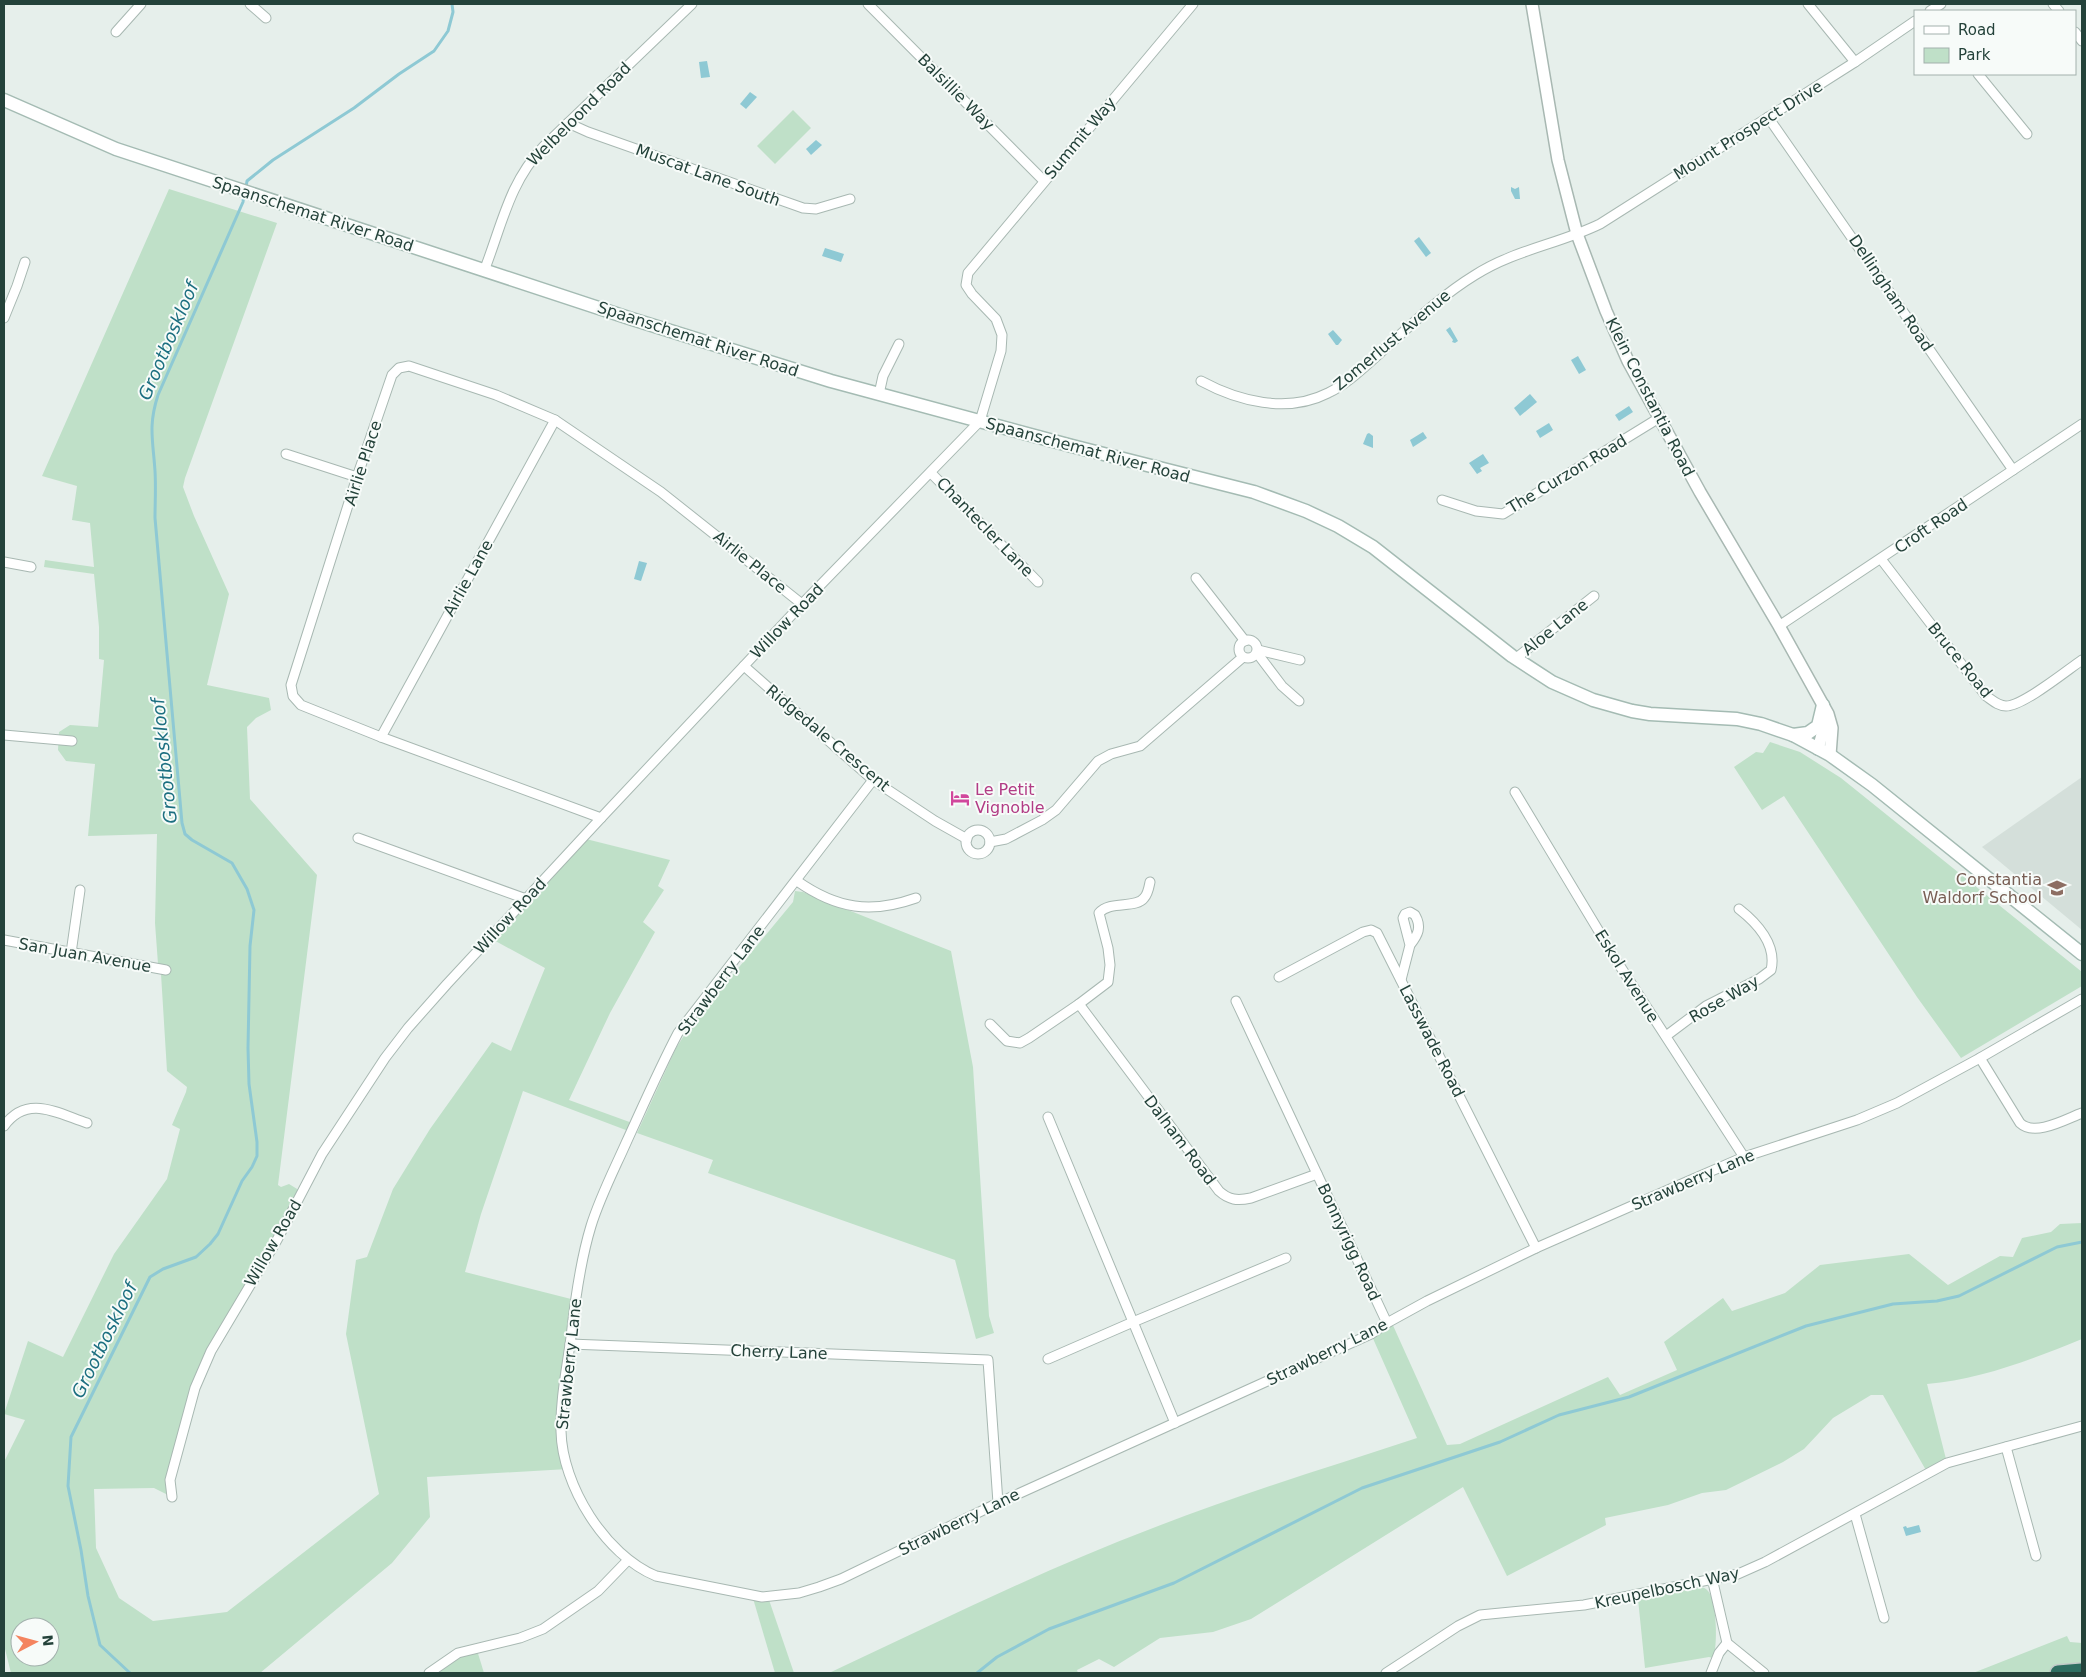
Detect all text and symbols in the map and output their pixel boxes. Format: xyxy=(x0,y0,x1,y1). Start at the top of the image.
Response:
legend xyxy=(1914,10,2076,75)
text: Road xyxy=(1958,21,1996,39)
text: Park xyxy=(1958,46,1991,64)
street label: Balsillie Way xyxy=(914,50,998,134)
street label: Welbeloond Road xyxy=(523,58,635,170)
street label: Mount Prospect Drive xyxy=(1670,76,1826,184)
street label: Summit Way xyxy=(1040,93,1120,183)
street label: Muscat Lane South xyxy=(633,140,783,210)
street label: Spaanschemat River Road xyxy=(210,172,416,256)
street label: Dellingham Road xyxy=(1845,231,1937,355)
water label: Grootboskloof xyxy=(134,276,203,403)
street label: Zomerlust Avenue xyxy=(1330,286,1454,394)
street label: Spaanschemat River Road xyxy=(595,297,801,381)
street label: Klein Constantia Road xyxy=(1602,314,1698,480)
street label: Spaanschemat River Road xyxy=(984,414,1192,486)
street label: Airlie Place xyxy=(340,418,386,508)
street label: The Curzon Road xyxy=(1503,431,1630,518)
street label: Chantecler Lane xyxy=(933,473,1037,581)
street label: Croft Road xyxy=(1891,495,1971,557)
street label: Airlie Place xyxy=(710,527,790,597)
street label: Airlie Lane xyxy=(439,536,497,620)
street label: Willow Road xyxy=(747,580,827,662)
street label: Aloe Lane xyxy=(1518,595,1592,659)
street label: Bruce Road xyxy=(1924,618,1996,702)
street label: Ridgedale Crescent xyxy=(762,681,894,795)
water label: Grootboskloof xyxy=(147,695,181,825)
place label: Le Petit Vignoble xyxy=(975,780,1045,817)
hotel icon: Le Petit Vignoble xyxy=(949,787,971,809)
place label: Constantia Waldorf School xyxy=(1923,870,2042,907)
street label: Willow Road xyxy=(470,874,550,958)
school or university icon: Constantia Waldorf School xyxy=(2046,877,2068,899)
street label: Strawberry Lane xyxy=(674,922,768,1038)
street label: Eskol Avenue xyxy=(1591,926,1663,1026)
street label: San Juan Avenue xyxy=(17,934,153,976)
street label: Rose Way xyxy=(1686,971,1762,1027)
street label: Lasswade Road xyxy=(1395,982,1469,1100)
street label: Dalham Road xyxy=(1140,1091,1220,1189)
street label: Strawberry Lane xyxy=(1629,1145,1757,1215)
street label: Bonnyrigg Road xyxy=(1314,1180,1384,1304)
street label: Willow Road xyxy=(241,1196,305,1290)
water label: Grootboskloof xyxy=(67,1276,142,1401)
street label: Strawberry Lane xyxy=(553,1297,585,1431)
street label: Strawberry Lane xyxy=(1264,1315,1390,1389)
street label: Cherry Lane xyxy=(730,1341,828,1363)
street label: Strawberry Lane xyxy=(896,1485,1022,1559)
street label: Kreupelbosch Way xyxy=(1593,1563,1741,1613)
north arrow xyxy=(10,1617,60,1667)
text: N xyxy=(39,1634,56,1647)

